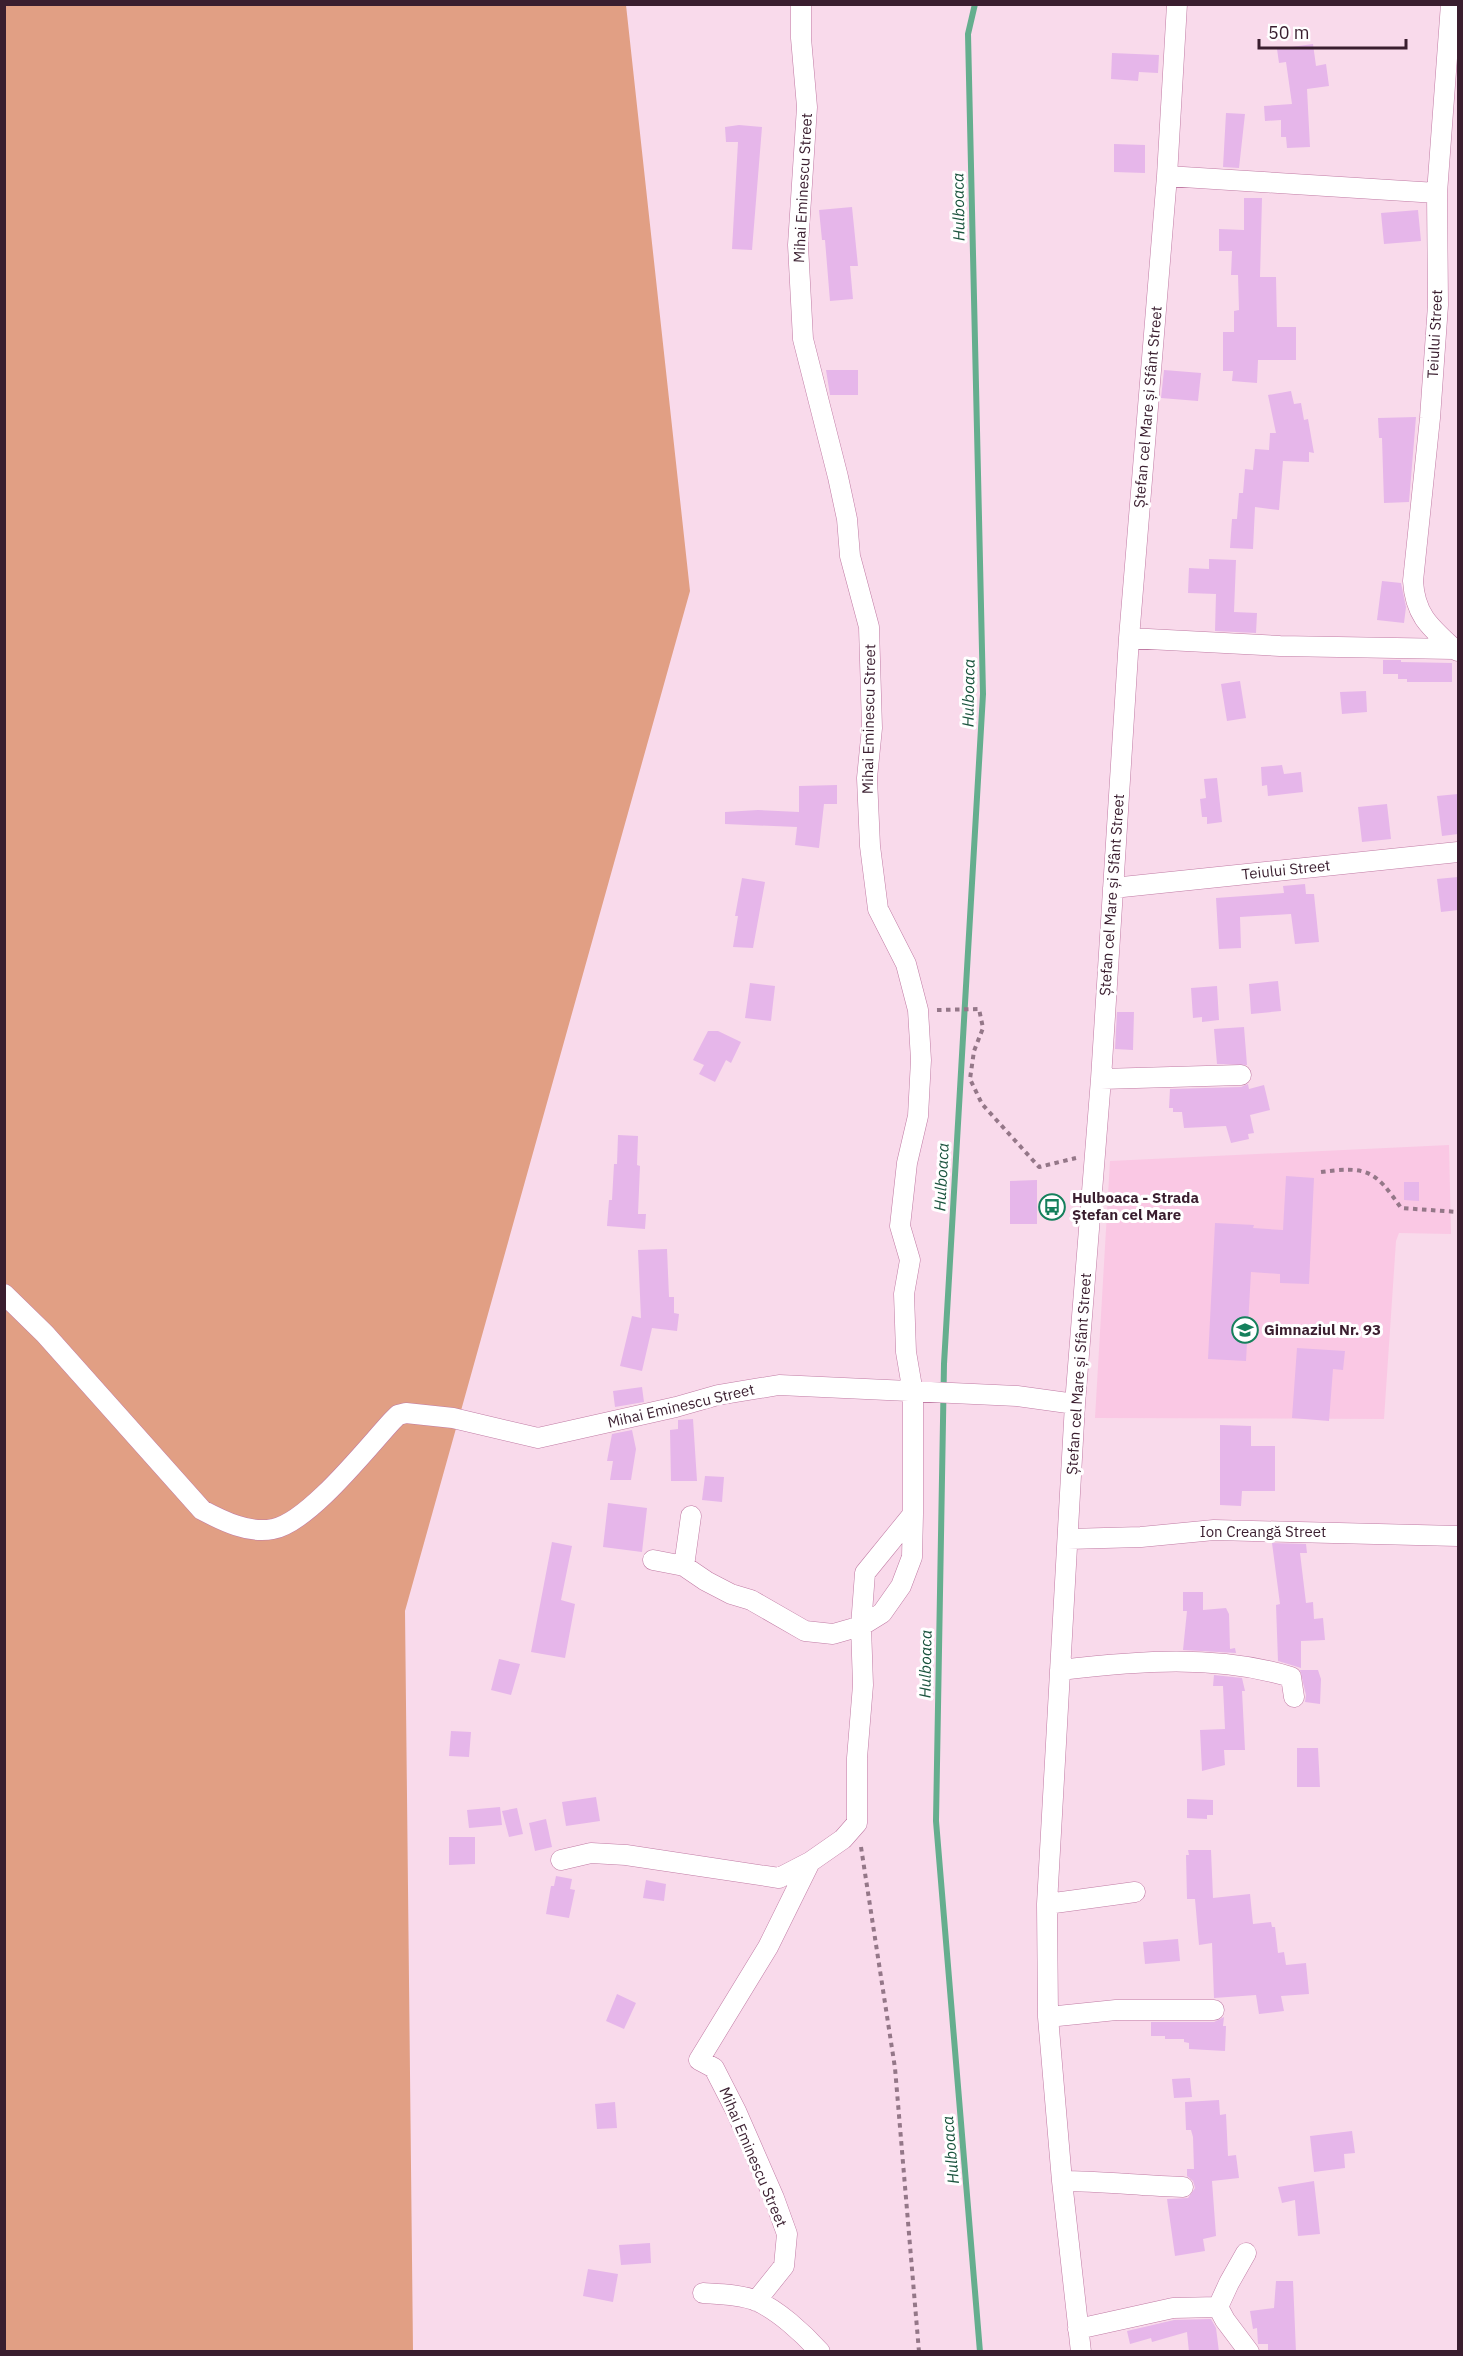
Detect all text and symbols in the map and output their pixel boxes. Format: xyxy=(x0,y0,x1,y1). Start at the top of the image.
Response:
scale bar xyxy=(1259,12,1406,50)
text: 50 m xyxy=(1268,21,1310,44)
street label: Mihai Eminescu Street xyxy=(789,113,816,263)
water label: Hulboaca xyxy=(947,173,969,241)
street label: Teiului Street xyxy=(1423,289,1446,379)
street label: Ștefan cel Mare și Sfânt Street xyxy=(1129,305,1166,509)
street label: Mihai Eminescu Street xyxy=(858,644,879,794)
water label: Hulboaca xyxy=(957,659,979,727)
street label: Ștefan cel Mare și Sfânt Street xyxy=(1095,793,1128,997)
street label: Teiului Street xyxy=(1241,855,1331,884)
water label: Hulboaca xyxy=(929,1142,953,1212)
place label: Hulboaca - Strada Ștefan cel Mare xyxy=(1072,1188,1199,1224)
bus stop icon: Hulboaca - Strada Ștefan cel Mare xyxy=(1037,1192,1067,1222)
street label: Ștefan cel Mare și Sfânt Street xyxy=(1062,1272,1095,1476)
school or university icon: Gimnaziul Nr. 93 xyxy=(1230,1315,1260,1345)
place label: Gimnaziul Nr. 93 xyxy=(1264,1320,1381,1339)
street label: Mihai Eminescu Street xyxy=(606,1379,756,1432)
street label: Ion Creangă Street xyxy=(1200,1522,1326,1541)
water label: Hulboaca xyxy=(914,1630,936,1698)
street label: Mihai Eminescu Street xyxy=(715,2084,792,2230)
water label: Hulboaca xyxy=(937,2115,963,2185)

